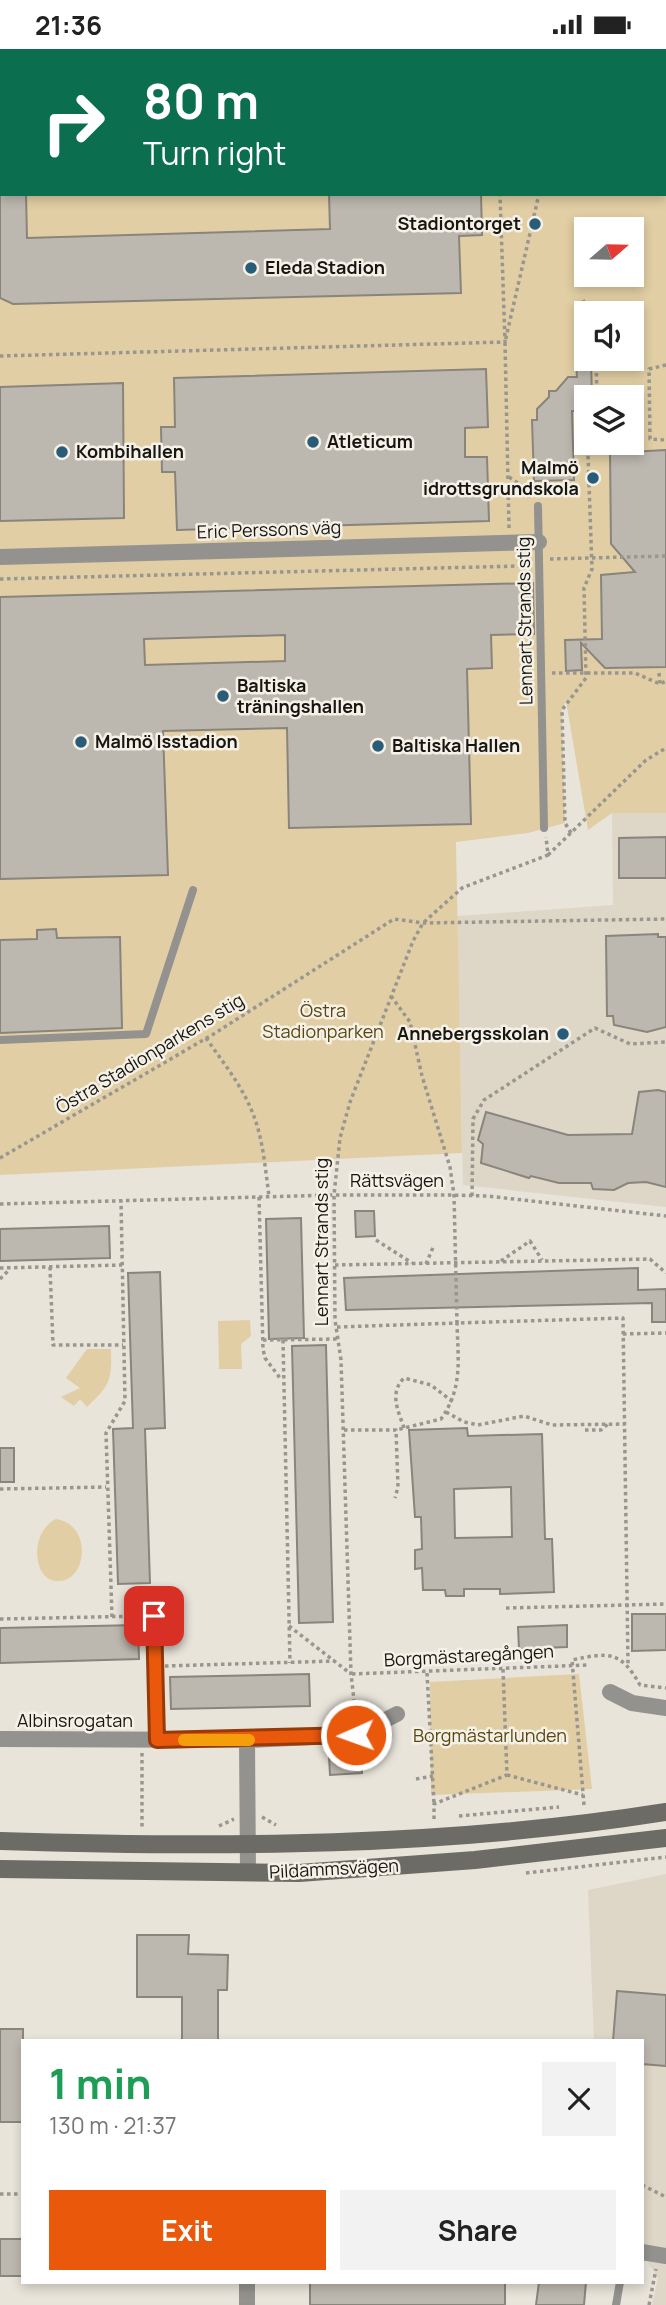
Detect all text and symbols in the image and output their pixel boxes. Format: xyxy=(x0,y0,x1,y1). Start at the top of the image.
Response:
text: 21:36 xyxy=(35,7,102,43)
text: 80 m xyxy=(143,67,259,134)
icon: right xyxy=(28,77,119,168)
text: Turn right xyxy=(143,131,286,175)
place label: Stadiontorget xyxy=(398,211,521,235)
marker: Stadiontorget xyxy=(527,216,543,232)
north arrow xyxy=(574,217,644,287)
map controls xyxy=(574,217,644,455)
place label: Eleda Stadion xyxy=(265,255,385,279)
marker: Eleda Stadion xyxy=(243,260,259,276)
button: sound xyxy=(574,301,644,371)
button: layers xyxy=(574,385,644,455)
place label: Atleticum xyxy=(327,429,413,453)
marker: Atleticum xyxy=(305,434,321,450)
place label: Kombihallen xyxy=(76,439,184,463)
marker: Kombihallen xyxy=(54,444,70,460)
place label: Malmö idrottsgrundskola xyxy=(423,455,579,500)
marker: Malmö idrottsgrundskola xyxy=(585,470,601,486)
street label: Eric Perssons väg xyxy=(196,514,342,544)
street label: Lennart Strands stig xyxy=(511,537,537,705)
place label: Baltiska träningshallen xyxy=(237,673,364,718)
marker: Baltiska träningshallen xyxy=(215,688,231,704)
place label: Malmö Isstadion xyxy=(95,729,238,753)
place label: Baltiska Hallen xyxy=(392,733,520,757)
marker: Malmö Isstadion xyxy=(73,734,89,750)
marker: Baltiska Hallen xyxy=(370,738,386,754)
street label: Östra Stadionparkens stig xyxy=(51,987,248,1119)
park label: Östra Stadionparken xyxy=(262,998,384,1043)
place label: Annebergsskolan xyxy=(397,1021,549,1045)
marker: Annebergsskolan xyxy=(555,1026,571,1042)
street label: Lennart Strands stig xyxy=(309,1158,333,1326)
street label: Rättsvägen xyxy=(350,1168,444,1192)
pin xyxy=(124,1586,184,1646)
icon: arrive xyxy=(135,1597,173,1635)
street label: Borgmästaregången xyxy=(383,1639,555,1671)
position arrow xyxy=(319,1698,393,1772)
street label: Albinsrogatan xyxy=(17,1708,133,1732)
park label: Borgmästarlunden xyxy=(413,1723,567,1747)
street label: Pildammsvägen xyxy=(269,1853,399,1883)
text: 1 min xyxy=(49,2054,152,2112)
button: close xyxy=(542,2062,616,2136)
text: 130 m · 21:37 xyxy=(49,2109,176,2141)
button: Exit xyxy=(49,2190,326,2270)
button: Share xyxy=(340,2190,616,2270)

